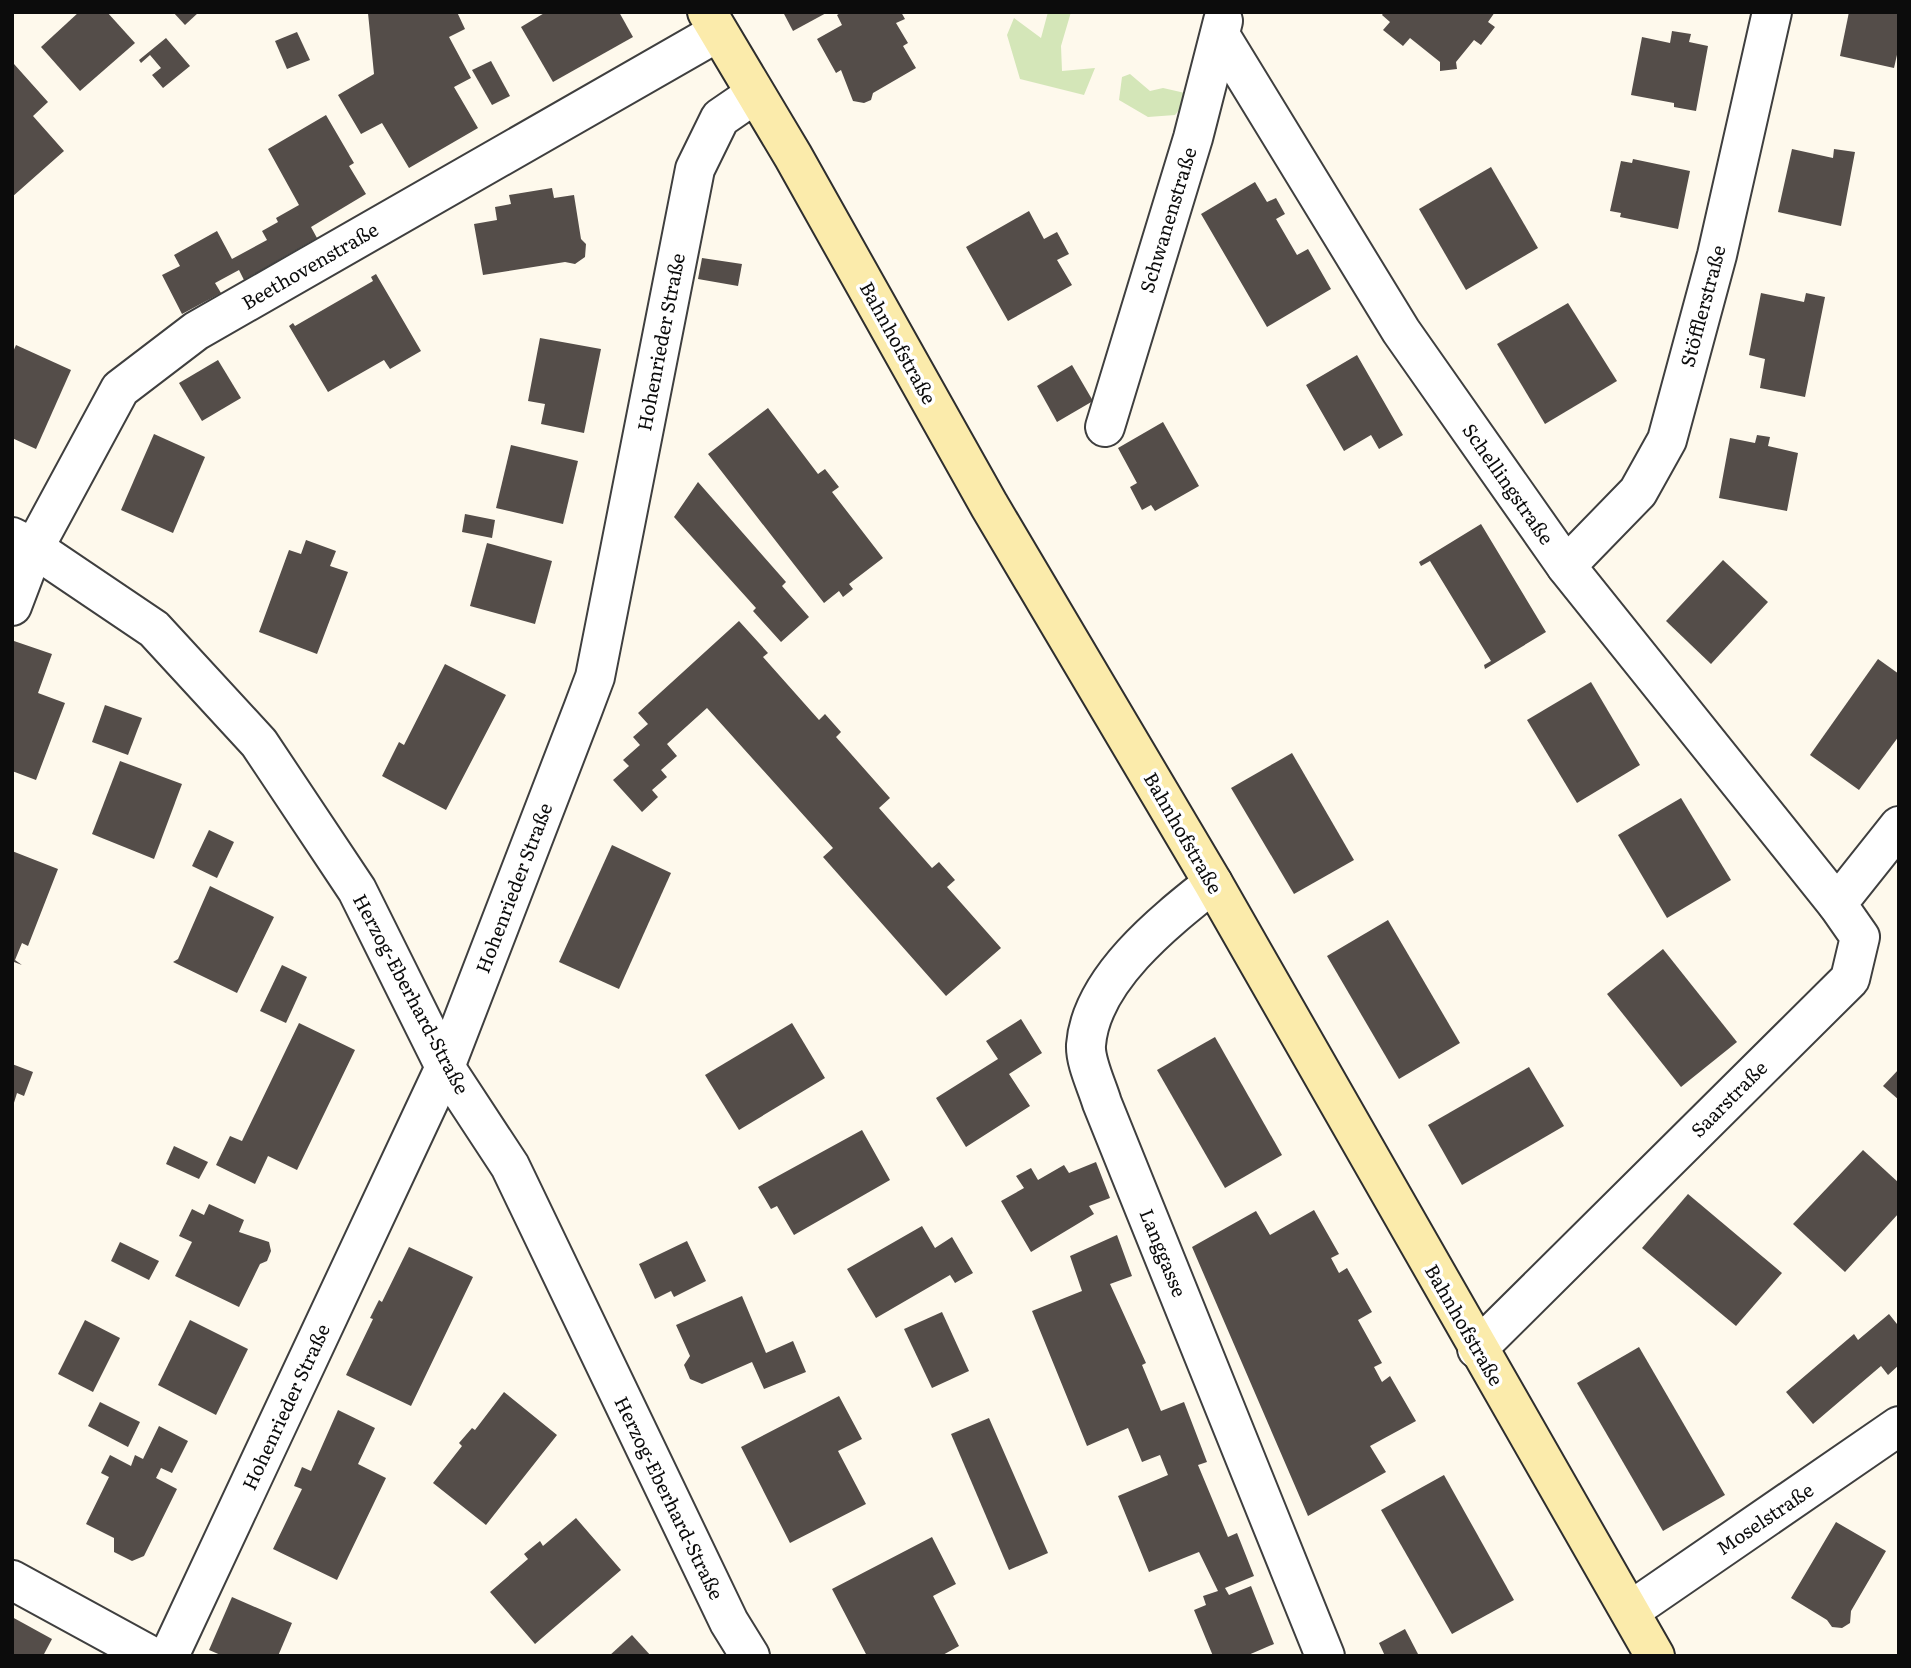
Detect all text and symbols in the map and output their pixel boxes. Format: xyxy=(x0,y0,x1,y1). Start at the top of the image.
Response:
street label: Schwanenstraße xyxy=(1132,143,1203,296)
street label: Beethovenstraße xyxy=(236,215,383,316)
street label: Stöfflerstraße xyxy=(1672,242,1732,370)
street label: Hohenrieder Straße xyxy=(629,250,691,433)
street label: Bahnhofstraße xyxy=(854,276,944,409)
street label: Schellingstraße xyxy=(1457,417,1561,550)
street label: Bahnhofstraße xyxy=(1138,767,1230,899)
street label: Hohenrieder Straße xyxy=(468,798,559,977)
street label: Herzog-Eberhard-Straße xyxy=(347,888,477,1099)
street label: Saarstraße xyxy=(1684,1054,1773,1143)
street label: Langgasse xyxy=(1134,1204,1194,1301)
street label: Bahnhofstraße xyxy=(1419,1259,1511,1391)
street label: Hohenrieder Straße xyxy=(234,1319,336,1494)
street label: Herzog-Eberhard-Straße xyxy=(608,1391,732,1604)
street label: Moselstraße xyxy=(1710,1475,1819,1561)

